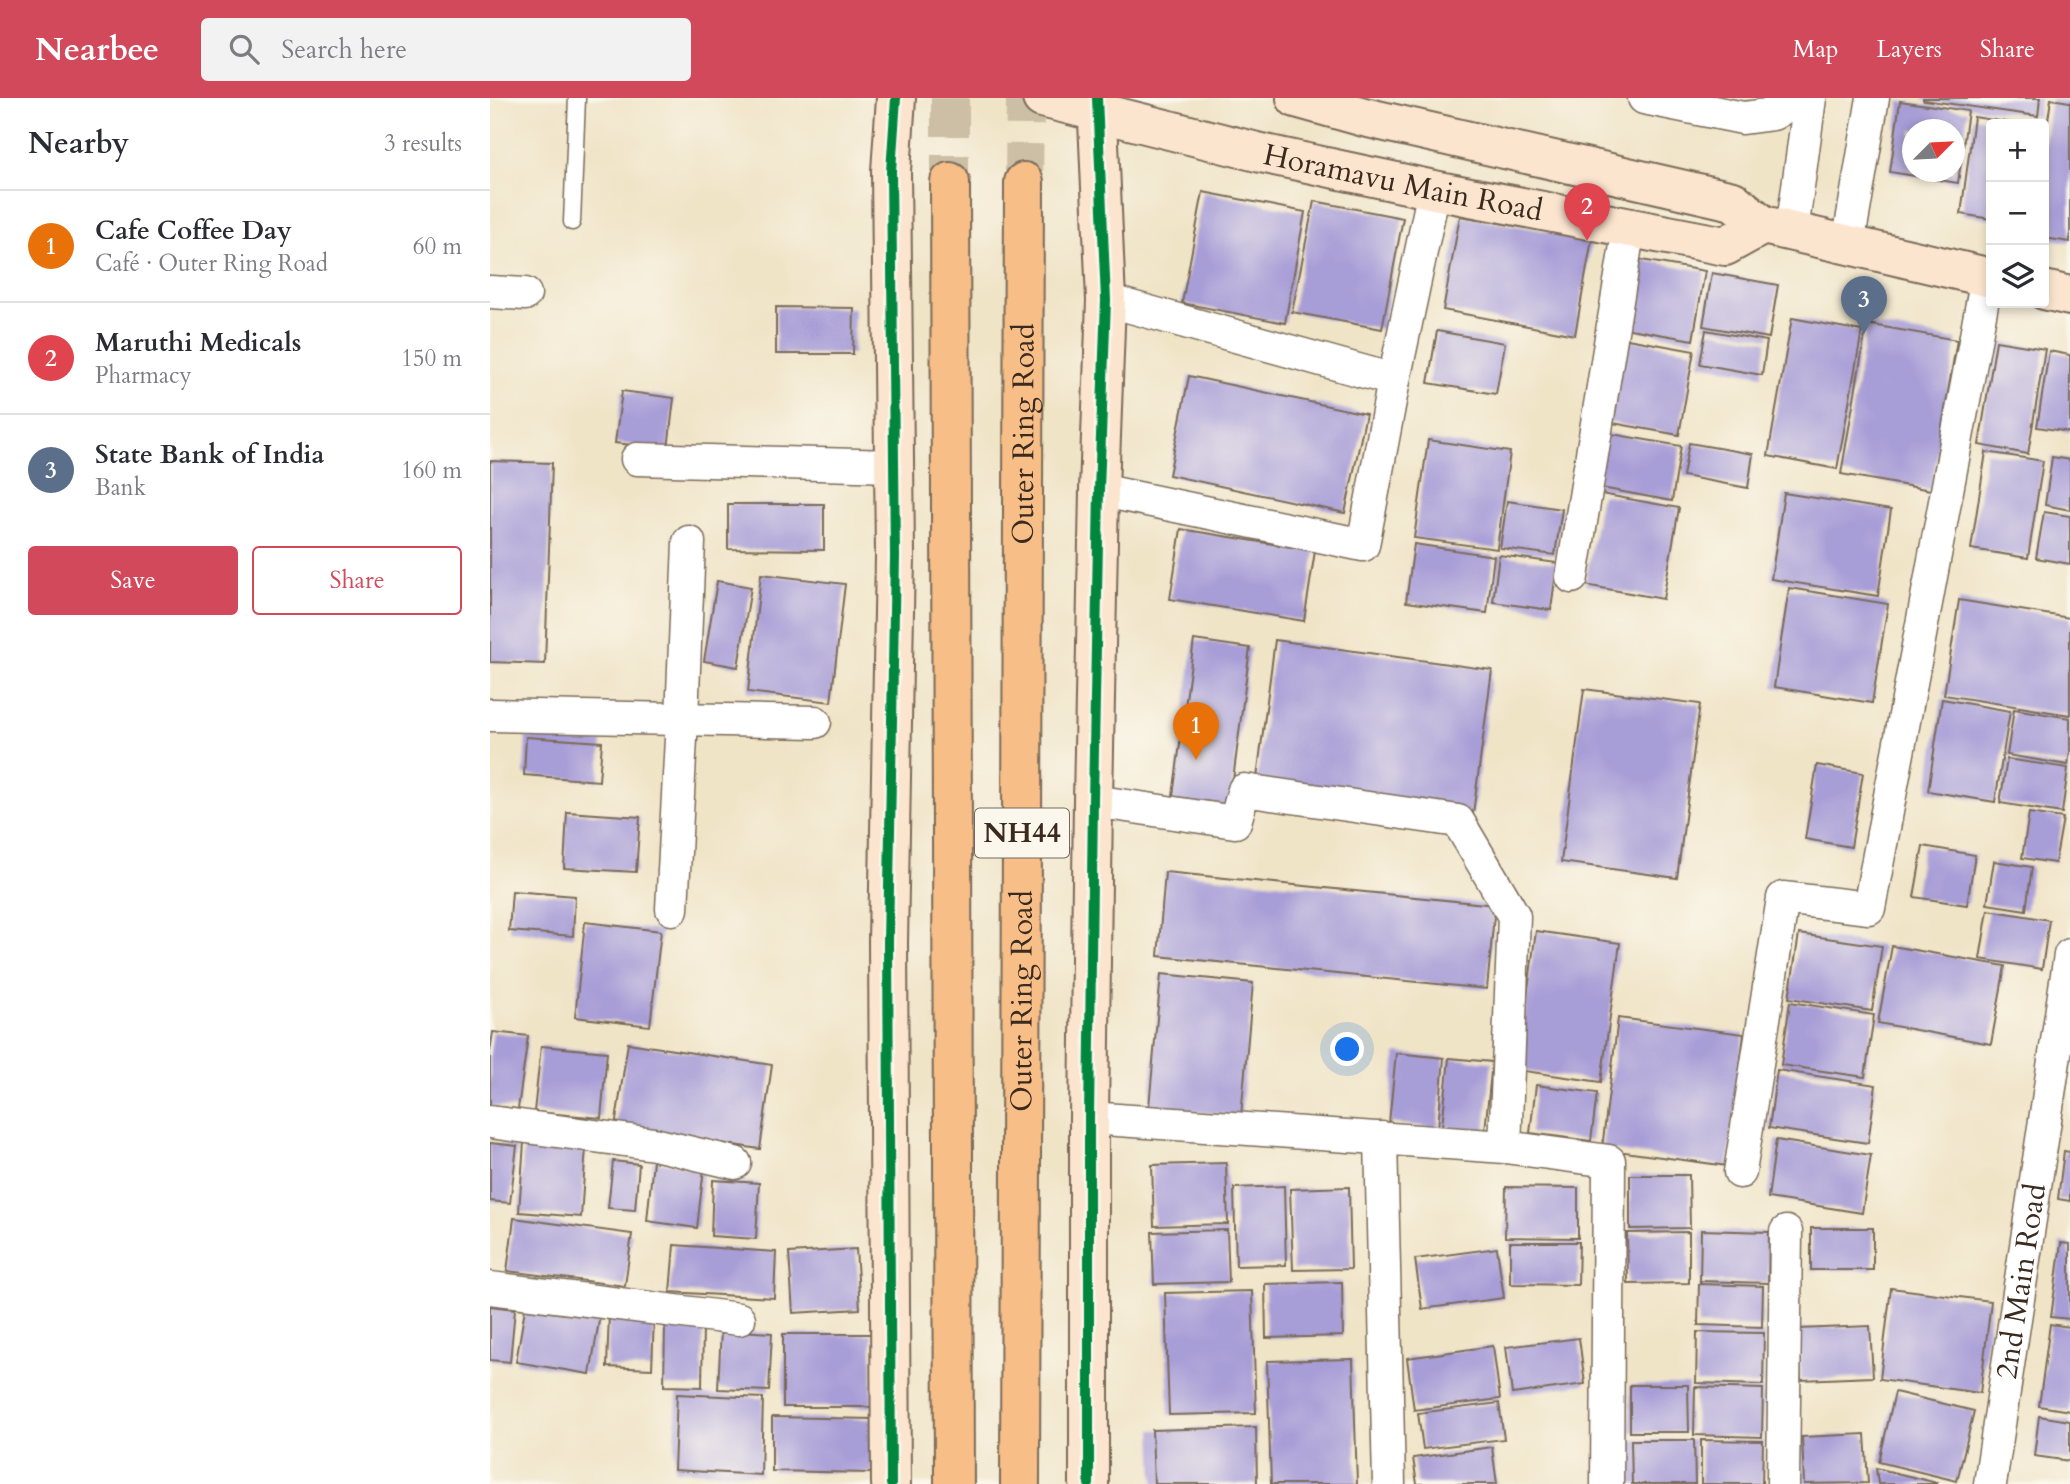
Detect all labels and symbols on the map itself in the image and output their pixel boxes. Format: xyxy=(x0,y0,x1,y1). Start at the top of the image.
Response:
north arrow xyxy=(1902,119,1965,182)
street label: Horamavu Main Road xyxy=(1260,134,1546,231)
pin: 2 xyxy=(1564,183,1610,241)
pin: 3 xyxy=(1841,276,1887,334)
street label: Outer Ring Road xyxy=(1002,323,1044,545)
pin: 1 xyxy=(1173,702,1219,760)
road number: NH44 xyxy=(975,808,1069,858)
street label: Outer Ring Road xyxy=(1001,890,1042,1112)
your location xyxy=(1330,1032,1364,1066)
street label: 2nd Main Road xyxy=(1986,1181,2056,1382)

